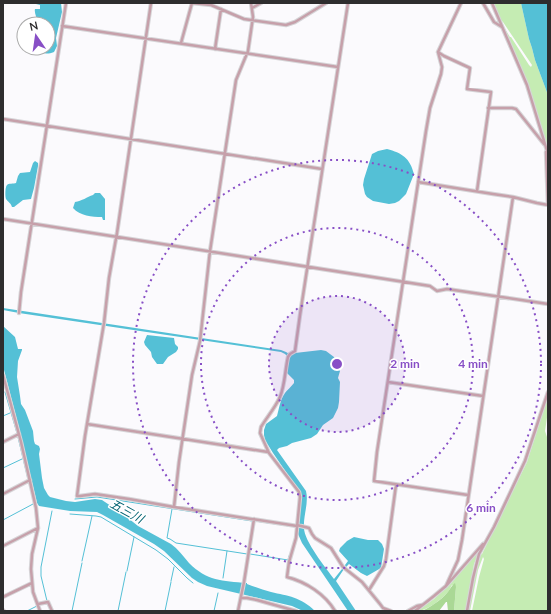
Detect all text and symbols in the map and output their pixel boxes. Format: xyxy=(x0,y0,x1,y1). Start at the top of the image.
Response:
north arrow xyxy=(16,16,56,56)
text: N xyxy=(28,18,39,33)
text: 2 min xyxy=(390,356,420,371)
text: 4 min xyxy=(458,356,488,371)
centre of rings xyxy=(330,357,344,371)
water label: 五三川 xyxy=(108,496,148,527)
text: 6 min xyxy=(466,500,496,515)

